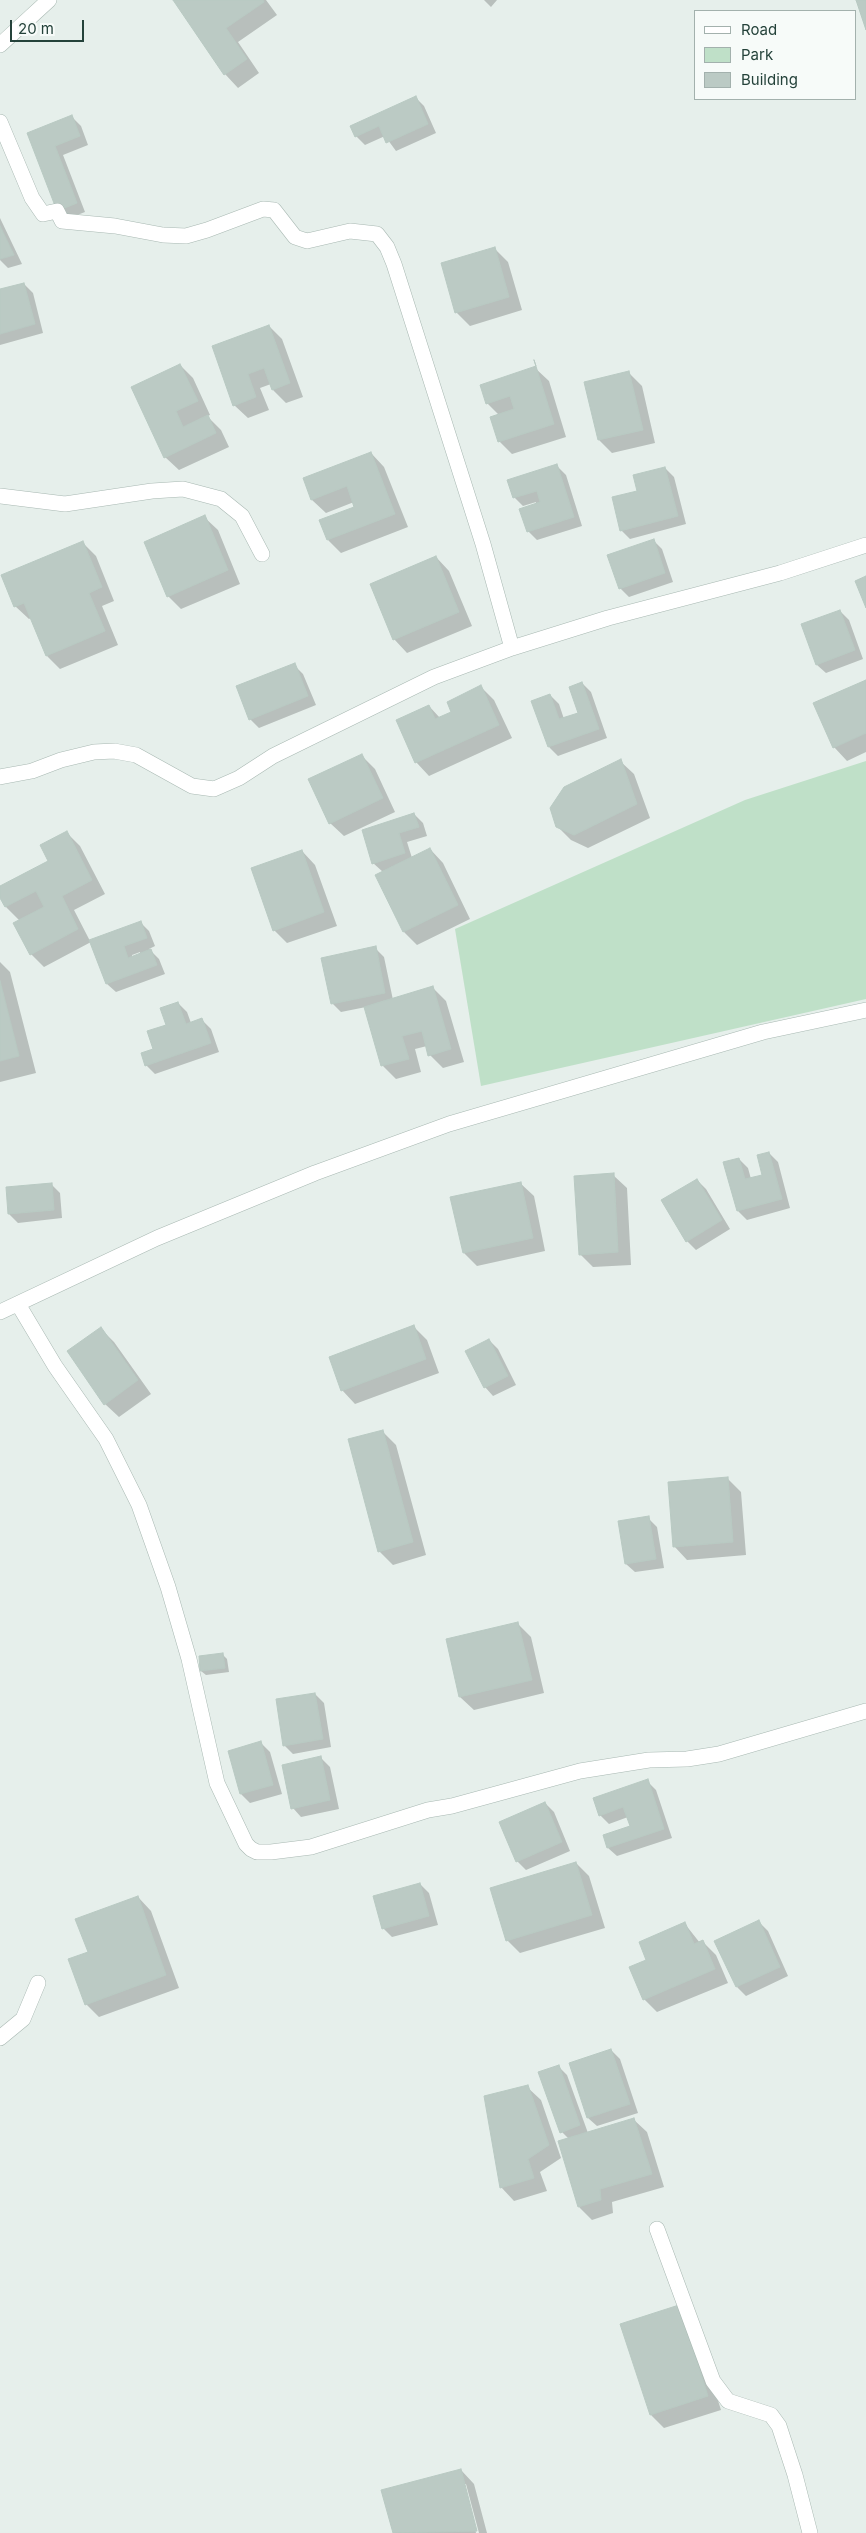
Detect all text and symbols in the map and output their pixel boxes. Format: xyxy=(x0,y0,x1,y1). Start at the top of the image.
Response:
scale bar xyxy=(12,10,86,42)
legend xyxy=(694,10,856,100)
text: 20 m xyxy=(18,19,54,38)
text: Road xyxy=(741,20,777,39)
text: Park xyxy=(741,45,773,64)
text: Building xyxy=(741,70,798,89)

